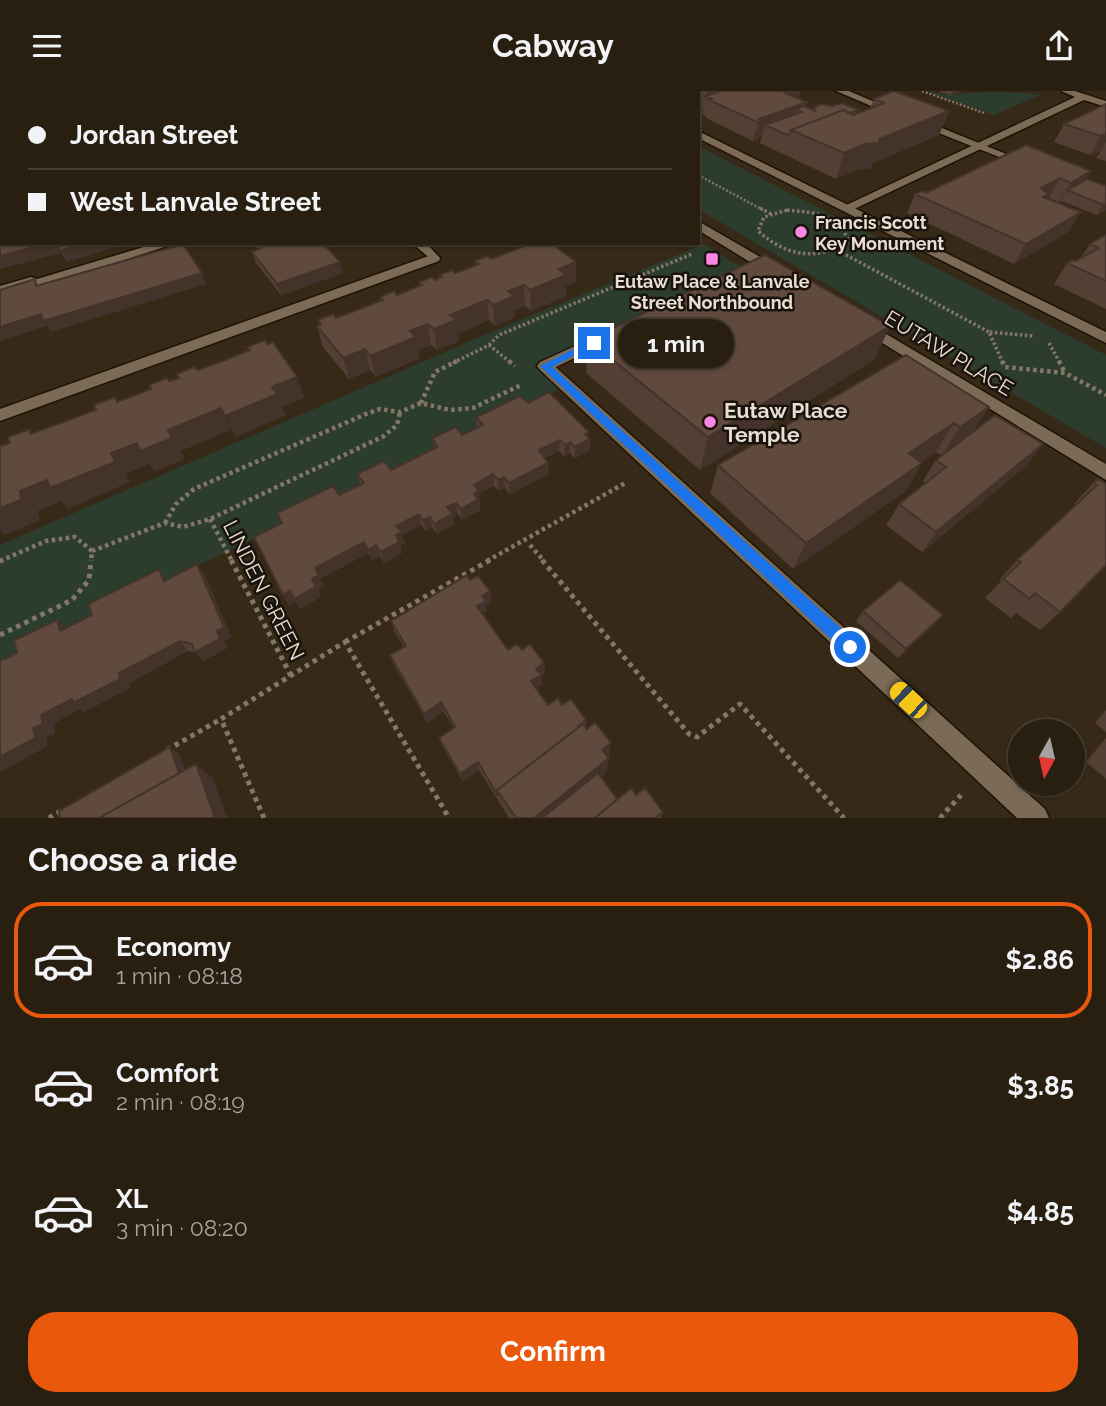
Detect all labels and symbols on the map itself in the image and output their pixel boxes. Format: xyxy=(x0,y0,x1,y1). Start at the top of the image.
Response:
place label: Francis Scott Key Monument xyxy=(815,212,944,254)
marker: Francis Scott Key Monument xyxy=(793,224,809,240)
marker: Eutaw Place & Lanvale Street Northbound xyxy=(704,251,720,267)
place label: Eutaw Place & Lanvale Street Northbound xyxy=(614,271,810,313)
street label: EUTAW PLACE xyxy=(880,305,1018,401)
callout: 1 min xyxy=(618,319,734,367)
route end xyxy=(578,327,610,359)
place label: Eutaw Place Temple xyxy=(724,398,848,447)
marker: Eutaw Place Temple xyxy=(702,414,718,430)
street label: LINDEN GREEN xyxy=(218,516,310,664)
route start xyxy=(834,631,866,663)
car xyxy=(886,678,931,722)
north arrow xyxy=(1008,719,1085,796)

